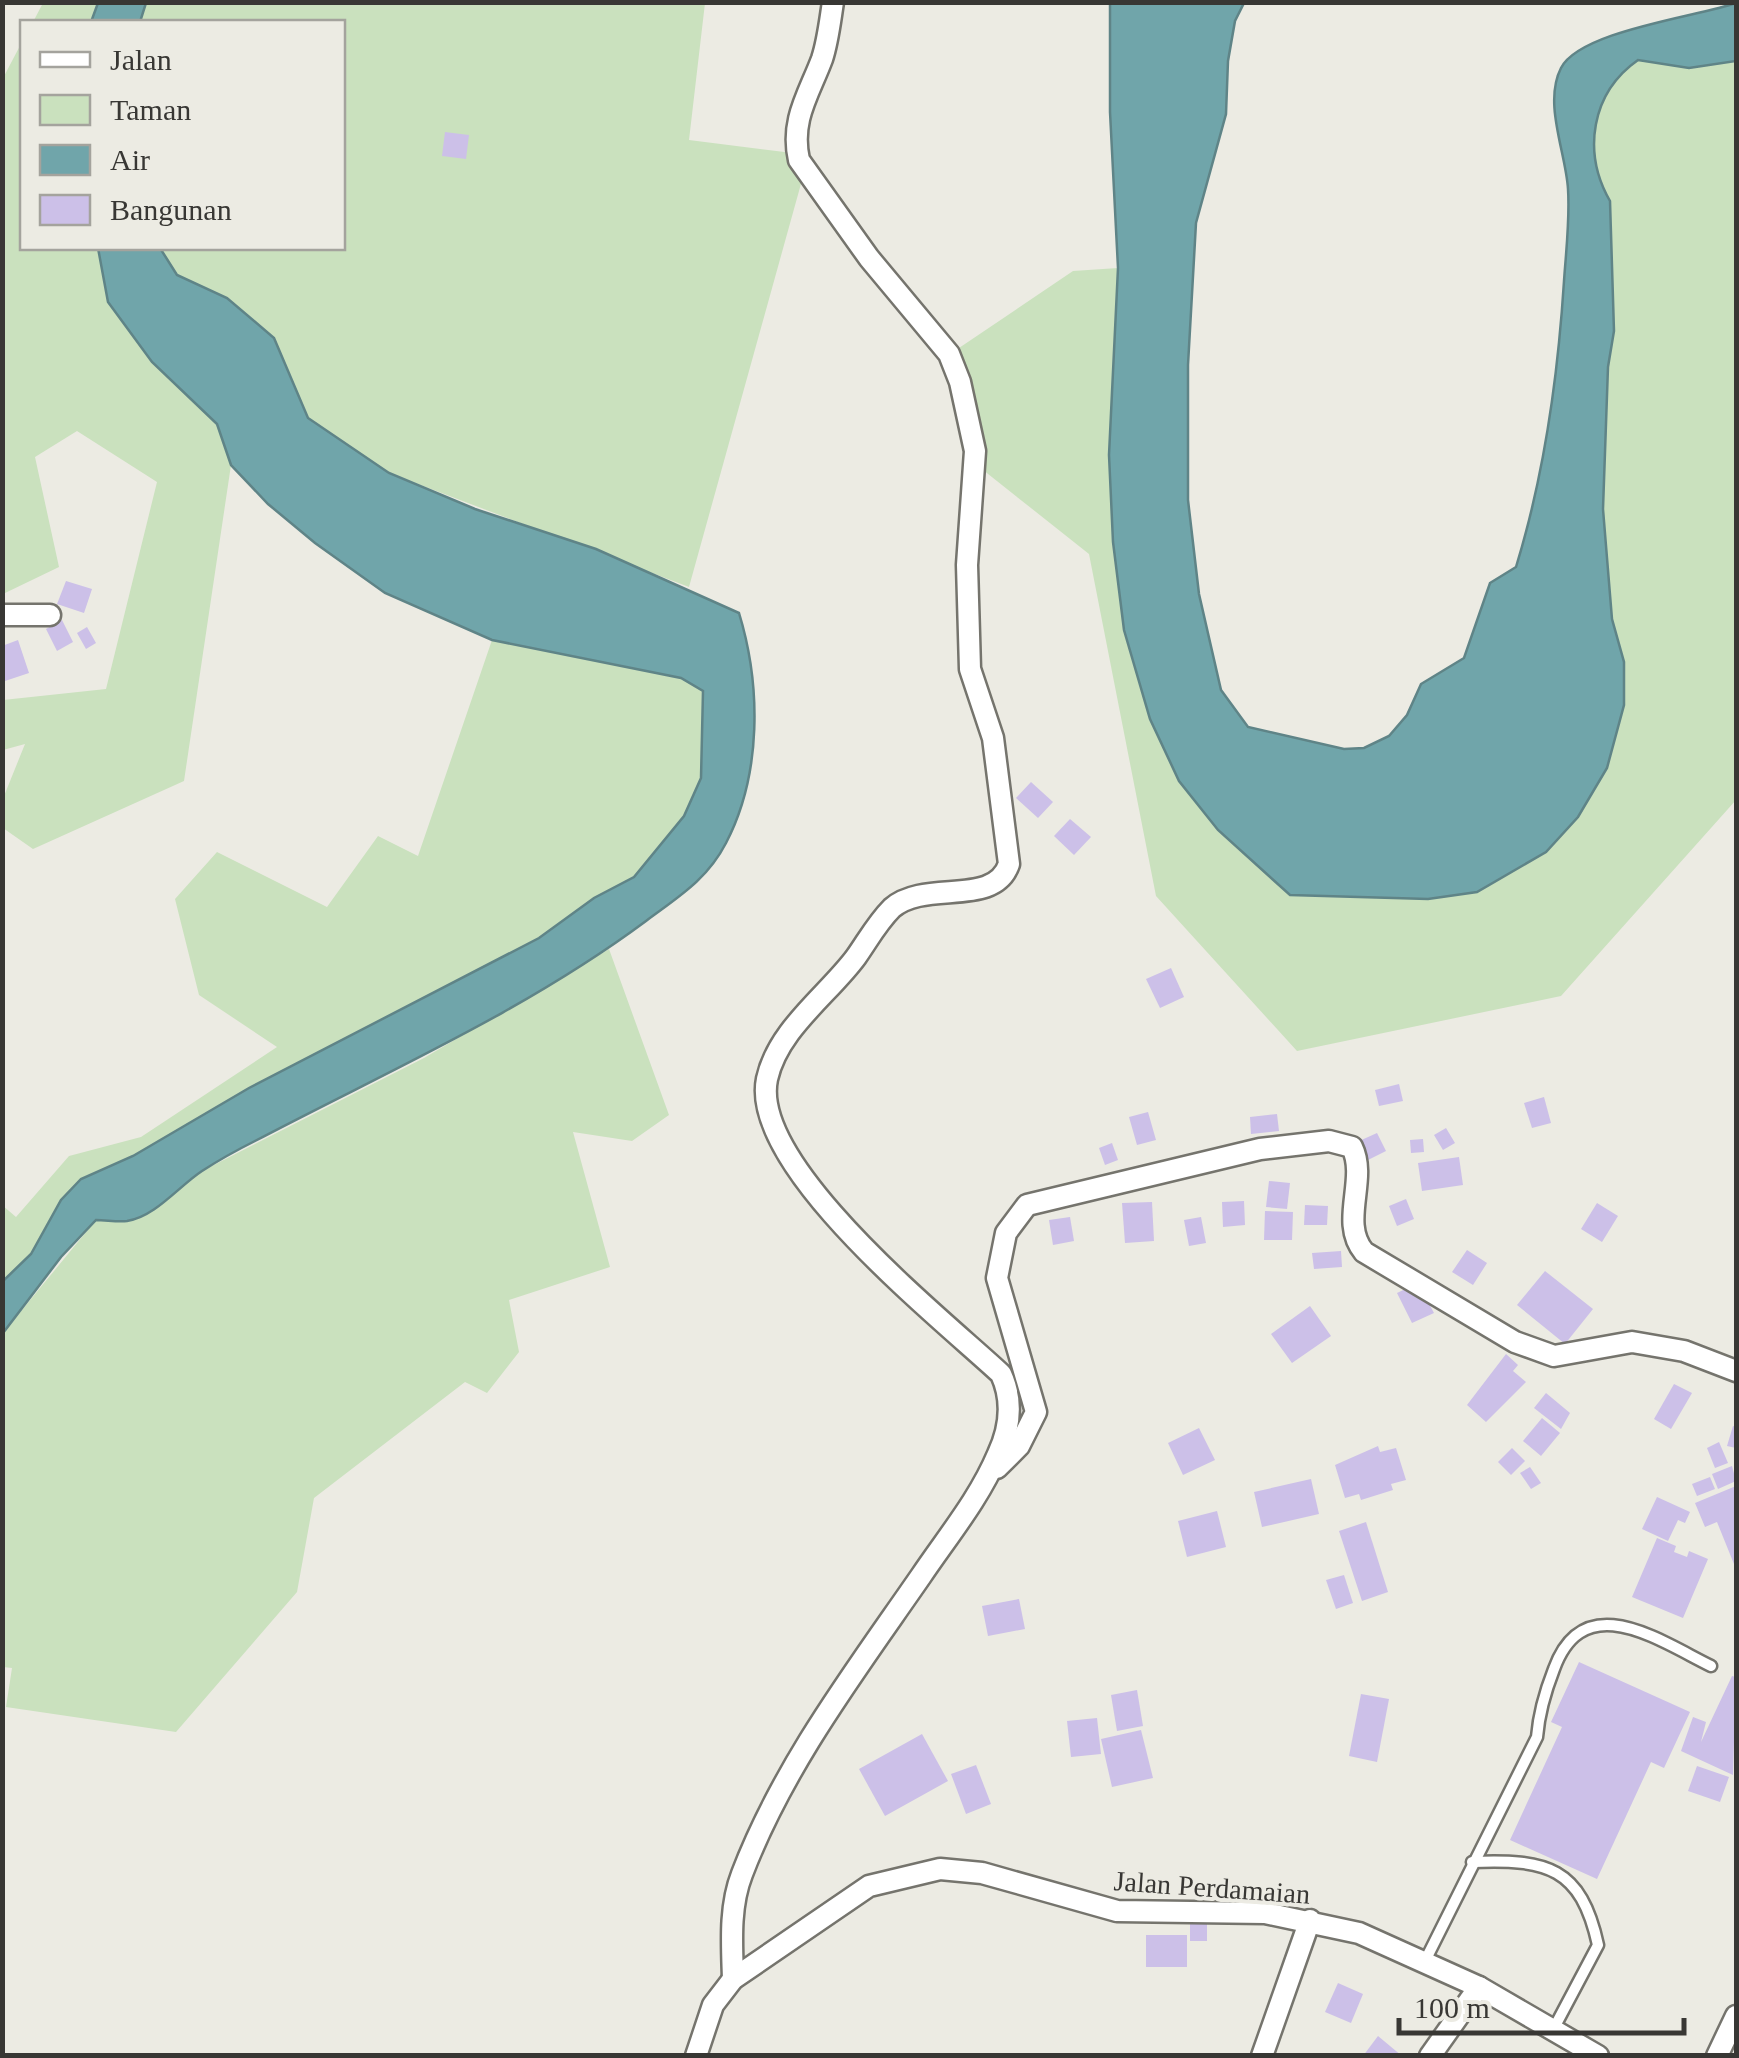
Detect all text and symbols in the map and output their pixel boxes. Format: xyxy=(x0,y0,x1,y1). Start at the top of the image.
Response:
legend xyxy=(20,20,345,250)
text: Jalan xyxy=(110,43,172,76)
text: Taman xyxy=(110,93,191,126)
text: Air xyxy=(110,143,150,176)
text: Bangunan xyxy=(110,193,232,226)
street label: Jalan Perdamaian xyxy=(1113,1865,1311,1910)
scale bar xyxy=(1399,1973,1684,2035)
text: 100 m xyxy=(1414,1991,1490,2024)

